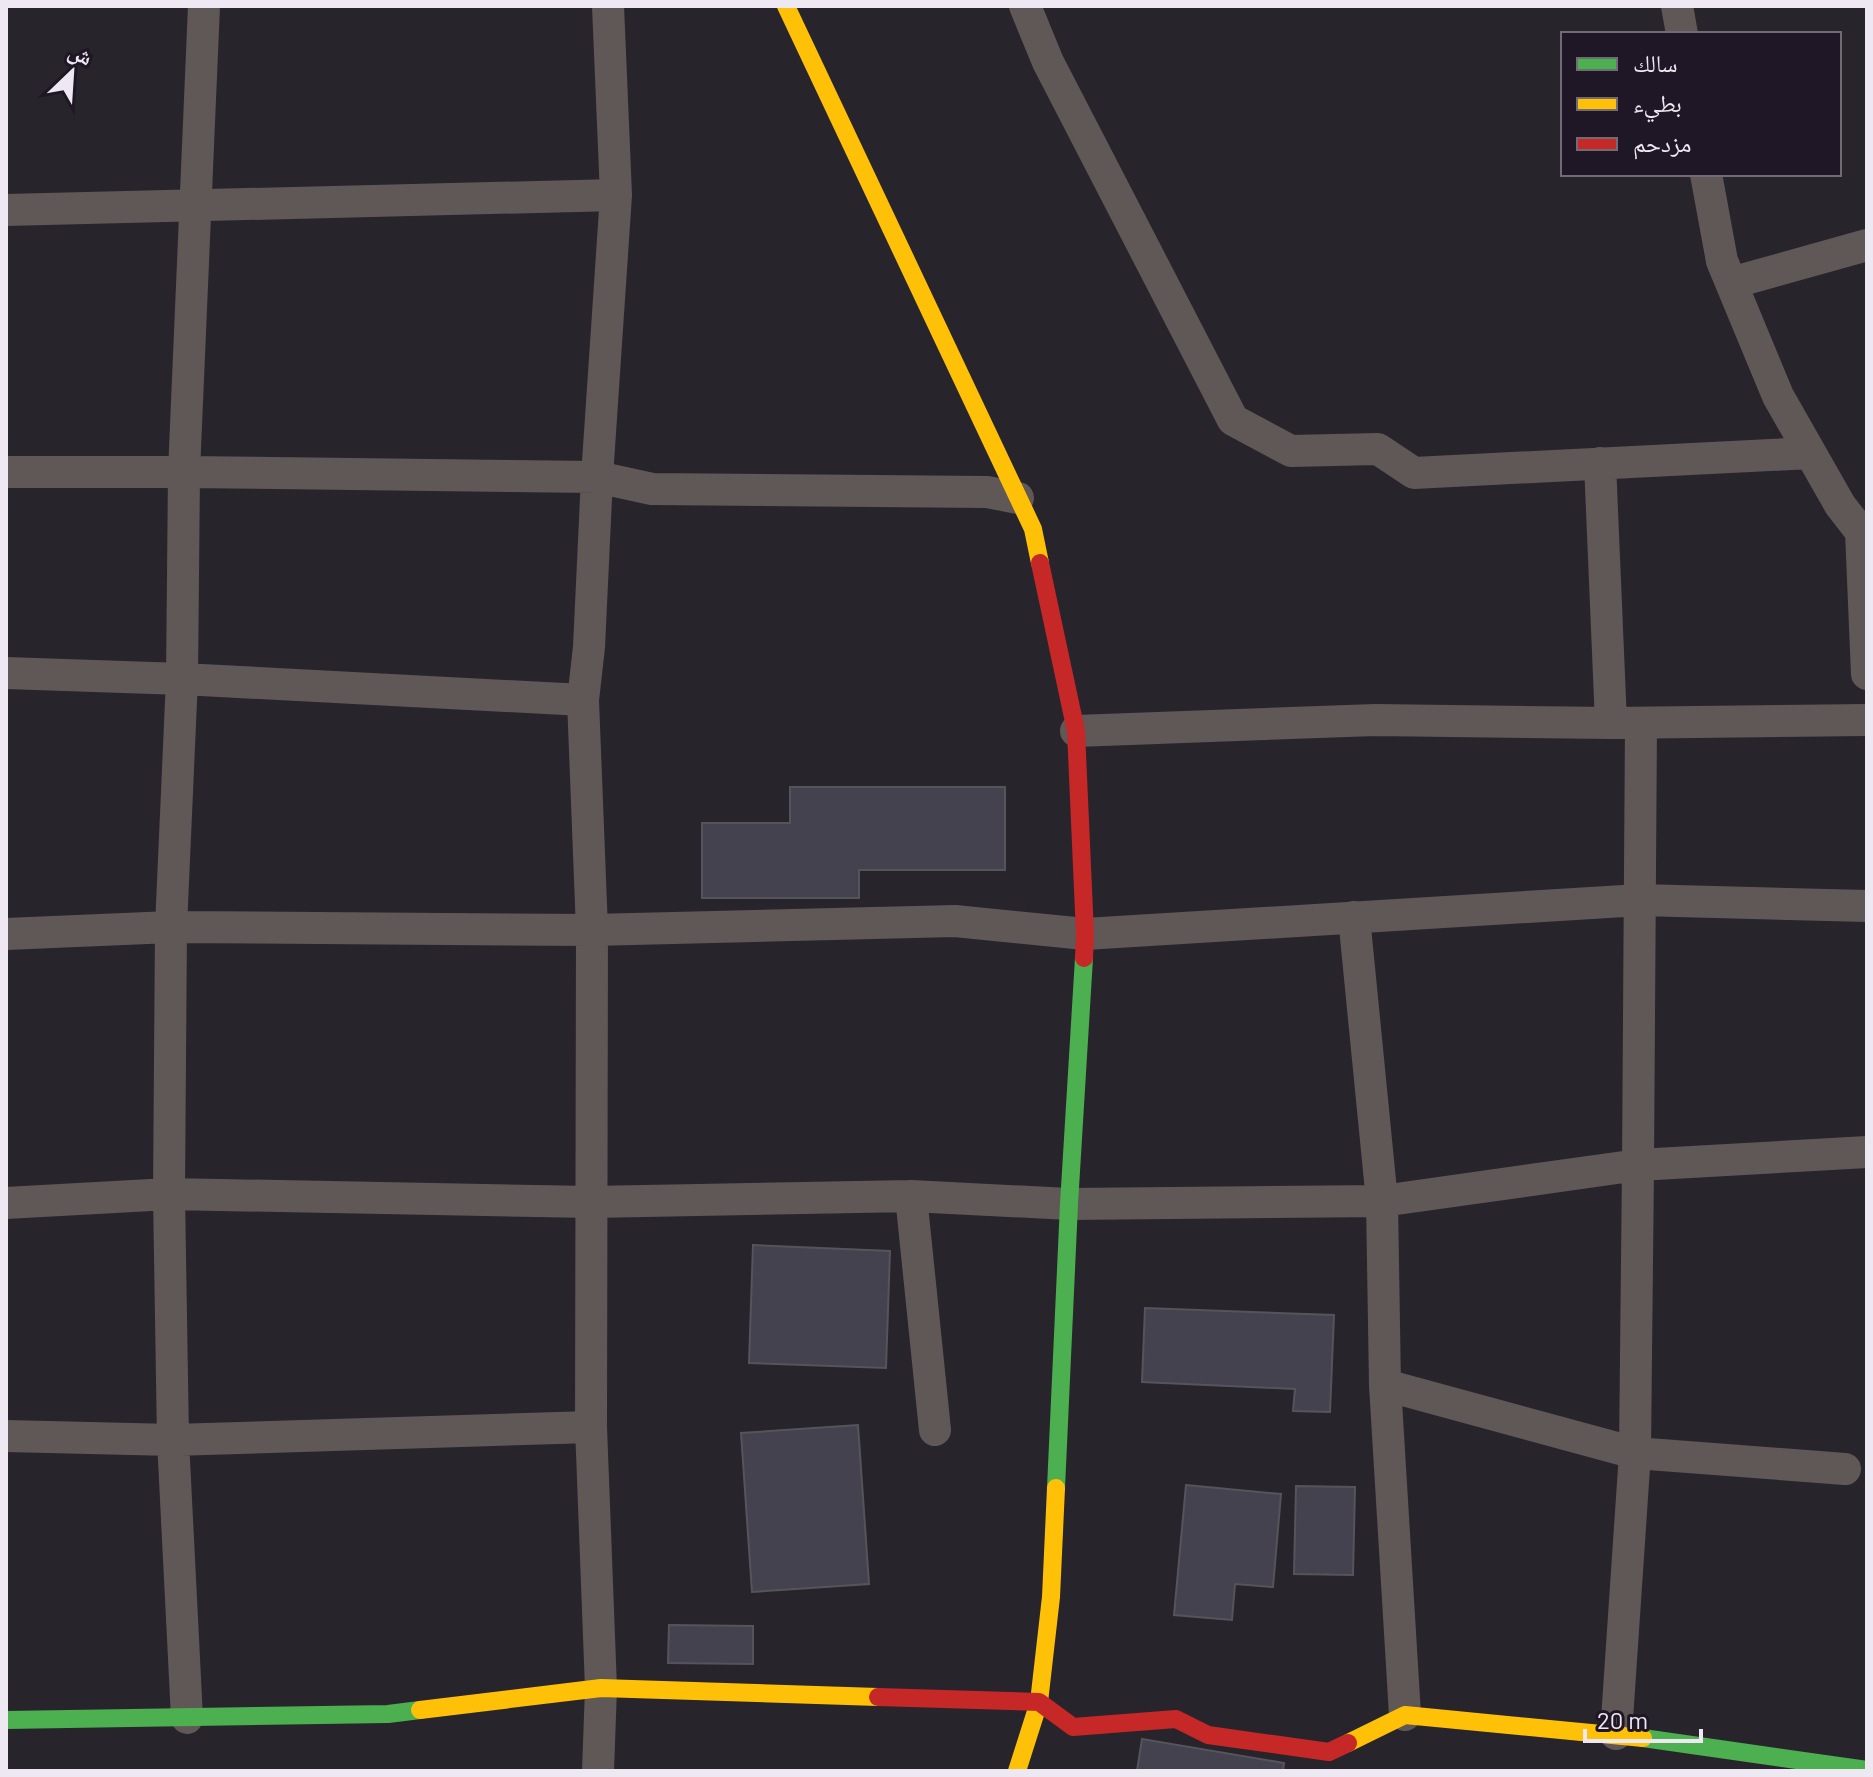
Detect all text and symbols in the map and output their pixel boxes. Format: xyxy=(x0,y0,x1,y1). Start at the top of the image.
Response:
north arrow xyxy=(32,32,112,112)
legend xyxy=(1561,32,1841,176)
text: ش xyxy=(64,36,97,71)
text: سالك xyxy=(1633,48,1678,77)
text: بطيء xyxy=(1633,88,1682,123)
text: مزدحم xyxy=(1633,128,1692,160)
scale bar xyxy=(1585,1693,1701,1743)
text: 20 m xyxy=(1597,1705,1648,1734)

